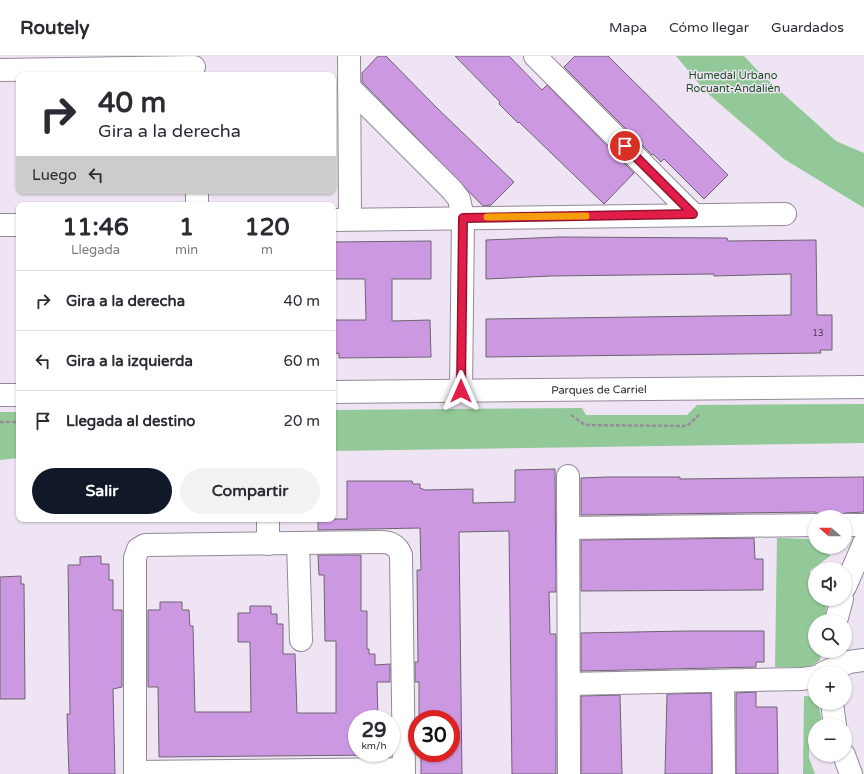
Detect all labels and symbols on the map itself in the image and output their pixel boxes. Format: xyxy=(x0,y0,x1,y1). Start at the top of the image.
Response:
park label: Humedal Urbano Rocuant-Andalién xyxy=(686,69,780,95)
pin xyxy=(608,129,642,163)
house number: 13 xyxy=(812,328,824,339)
position arrow xyxy=(440,370,482,412)
street label: Parques de Carriel xyxy=(551,383,647,396)
north arrow xyxy=(808,510,852,554)
speed limit sign: 30 xyxy=(408,710,460,762)

